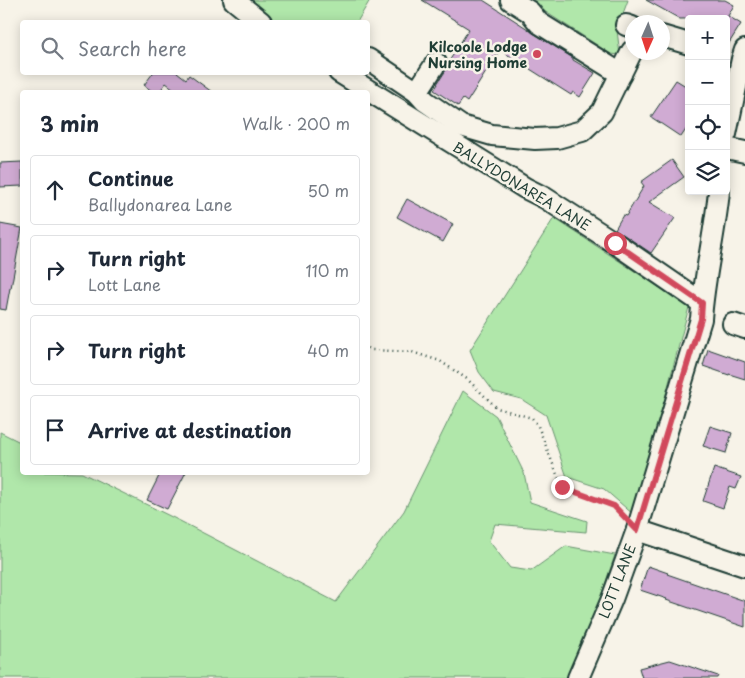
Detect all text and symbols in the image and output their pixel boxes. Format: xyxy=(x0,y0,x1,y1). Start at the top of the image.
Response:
north arrow xyxy=(625,15,670,60)
map controls xyxy=(685,15,730,195)
button: + xyxy=(685,15,730,60)
search box xyxy=(20,20,370,75)
icon: search xyxy=(38,34,66,62)
text: Search here xyxy=(78,34,187,62)
place label: Kilcoole Lodge Nursing Home xyxy=(428,36,527,73)
marker: Kilcoole Lodge Nursing Home xyxy=(531,48,543,60)
button: − xyxy=(685,60,730,105)
button: locate xyxy=(685,105,730,150)
text: 3 min xyxy=(40,107,99,139)
text: Walk · 200 m xyxy=(242,111,350,135)
street label: BALLYDONAREA LANE xyxy=(449,136,595,236)
button: layers xyxy=(685,150,730,195)
text: Continue xyxy=(88,164,174,192)
icon: ahead xyxy=(41,176,69,204)
text: 50 m xyxy=(308,178,349,202)
text: Ballydonarea Lane xyxy=(88,192,232,216)
route start xyxy=(604,232,627,255)
text: Turn right xyxy=(88,244,186,272)
icon: right xyxy=(41,256,69,284)
text: 110 m xyxy=(306,258,349,282)
text: Lott Lane xyxy=(88,272,161,296)
icon: right xyxy=(41,336,69,364)
text: Turn right xyxy=(88,336,186,364)
text: 40 m xyxy=(307,338,349,362)
icon: arrive xyxy=(41,416,69,444)
text: Arrive at destination xyxy=(88,416,292,444)
route end xyxy=(551,476,574,499)
street label: LOTT LANE xyxy=(593,541,641,621)

